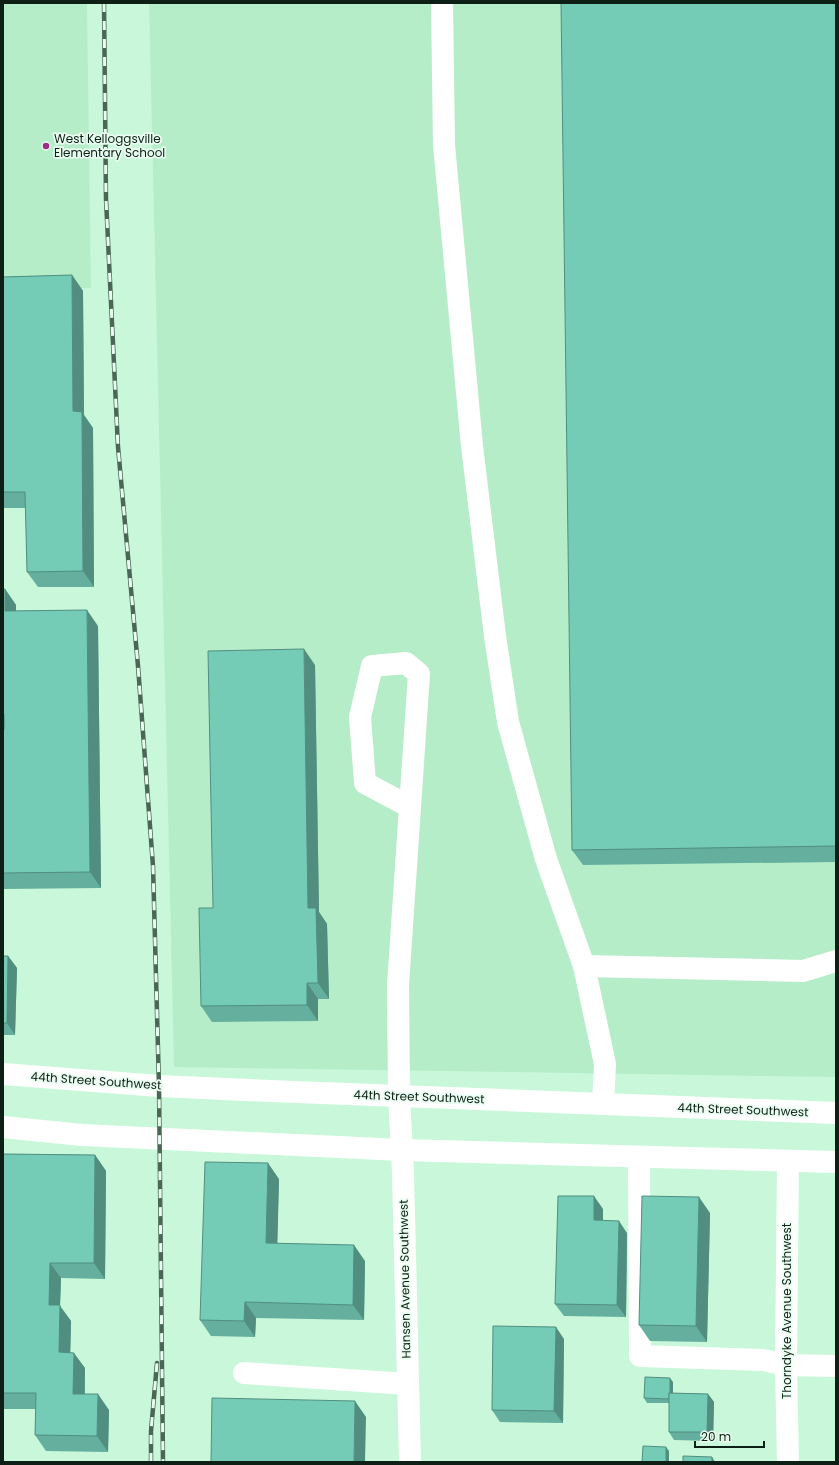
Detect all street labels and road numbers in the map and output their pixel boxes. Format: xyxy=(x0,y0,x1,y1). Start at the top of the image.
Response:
street label: 44th Street Southwest xyxy=(30,1067,162,1094)
street label: 44th Street Southwest xyxy=(353,1086,485,1107)
street label: 44th Street Southwest xyxy=(677,1099,809,1120)
street label: Hansen Avenue Southwest xyxy=(395,1199,414,1359)
street label: Thorndyke Avenue Southwest xyxy=(778,1223,795,1399)

